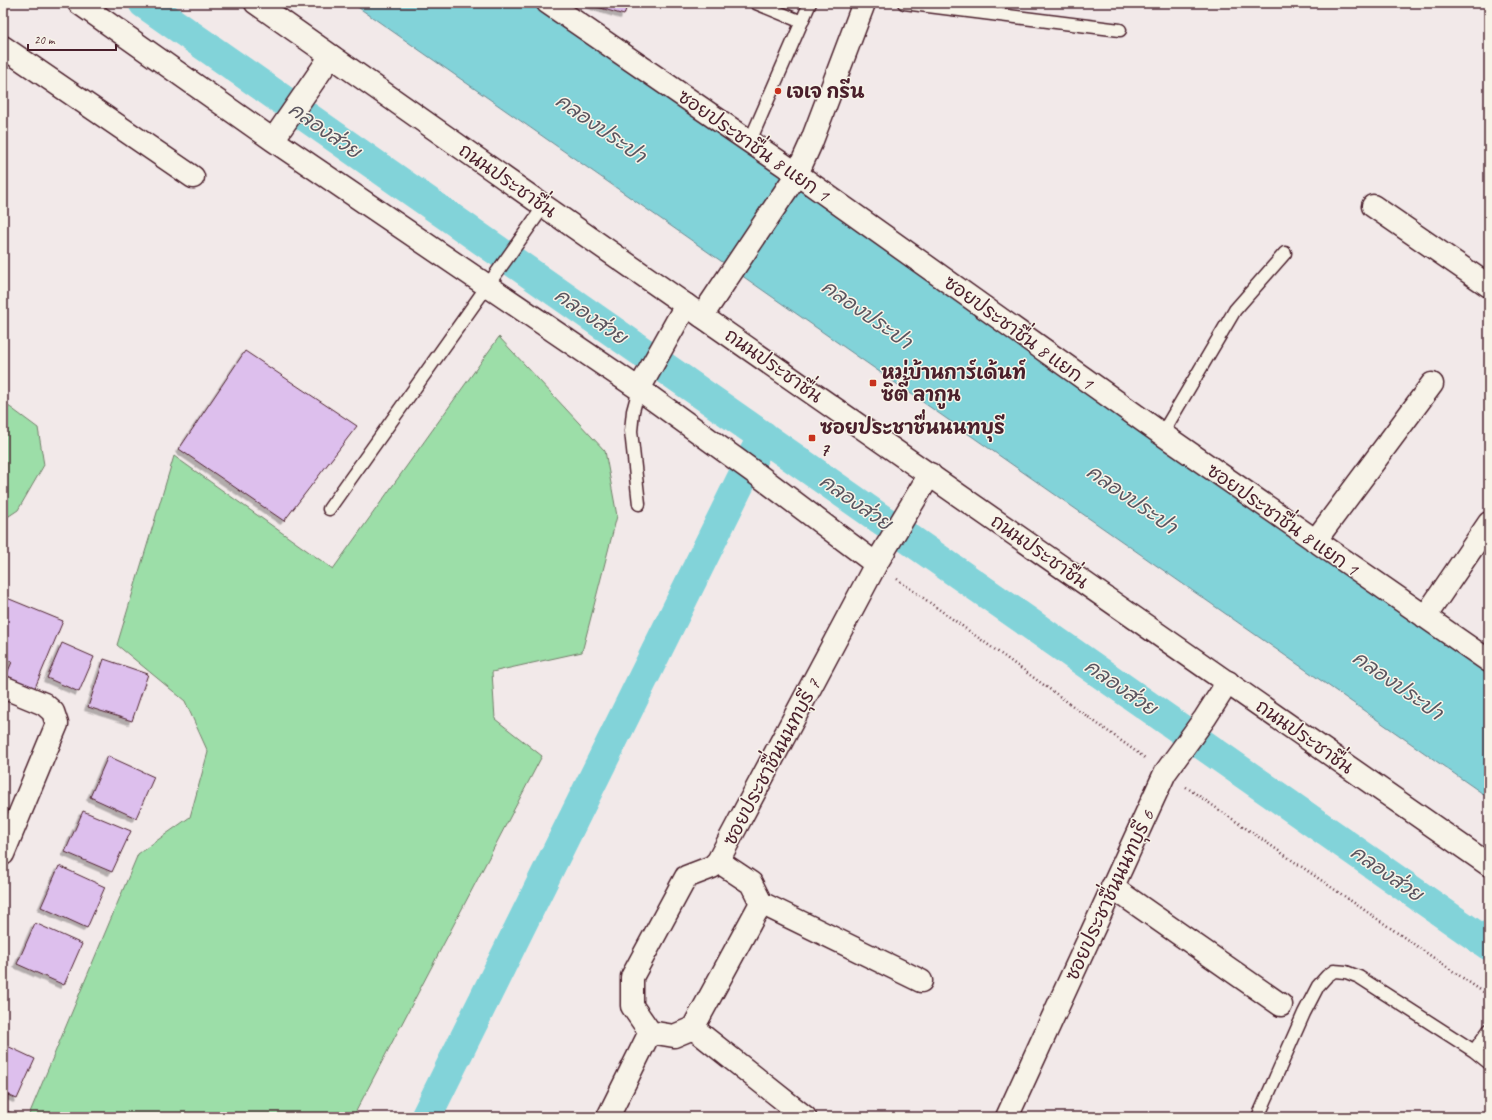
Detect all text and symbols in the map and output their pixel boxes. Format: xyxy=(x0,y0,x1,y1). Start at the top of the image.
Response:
scale bar xyxy=(28,26,116,52)
text: 20 m xyxy=(34,32,56,48)
place label: เจเจ กรีน xyxy=(786,78,865,104)
street label: ซอยประชาชื่น 8 แยก 1 xyxy=(673,80,838,208)
marker: เจเจ กรีน xyxy=(773,86,783,96)
water label: คลองประปา xyxy=(551,88,652,169)
water label: คลองส่วย xyxy=(284,97,367,165)
street label: ถนนประชาชื่น xyxy=(454,133,564,223)
street label: ซอยประชาชื่น 8 แยก 1 xyxy=(939,266,1103,396)
water label: คลองประปา xyxy=(817,274,918,355)
water label: คลองส่วย xyxy=(550,283,633,351)
street label: ถนนประชาชื่น xyxy=(720,318,830,408)
place label: หมู่บ้านการ์เด้นท์ ซิตี้ ลากูน xyxy=(881,359,1026,409)
marker: หมู่บ้านการ์เด้นท์ ซิตี้ ลากูน xyxy=(868,378,878,388)
place label: ซอยประชาชื่นนนทบุรี 7 xyxy=(820,409,1005,462)
marker: ซอยประชาชื่นนนทบุรี 7 xyxy=(807,433,817,443)
street label: ซอยประชาชื่น 8 แยก 1 xyxy=(1202,454,1367,582)
water label: คลองประปา xyxy=(1082,459,1183,540)
water label: คลองส่วย xyxy=(815,469,898,537)
street label: ถนนประชาชื่น xyxy=(986,504,1096,594)
water label: คลองประปา xyxy=(1348,645,1449,726)
water label: คลองส่วย xyxy=(1080,654,1163,722)
street label: ซอยประชาชื่นนนทบุรี 7 xyxy=(713,671,828,851)
street label: ถนนประชาชื่น xyxy=(1251,689,1361,779)
street label: ซอยประชาชื่นนนทบุรี 6 xyxy=(1054,803,1162,985)
water label: คลองส่วย xyxy=(1346,840,1429,908)

